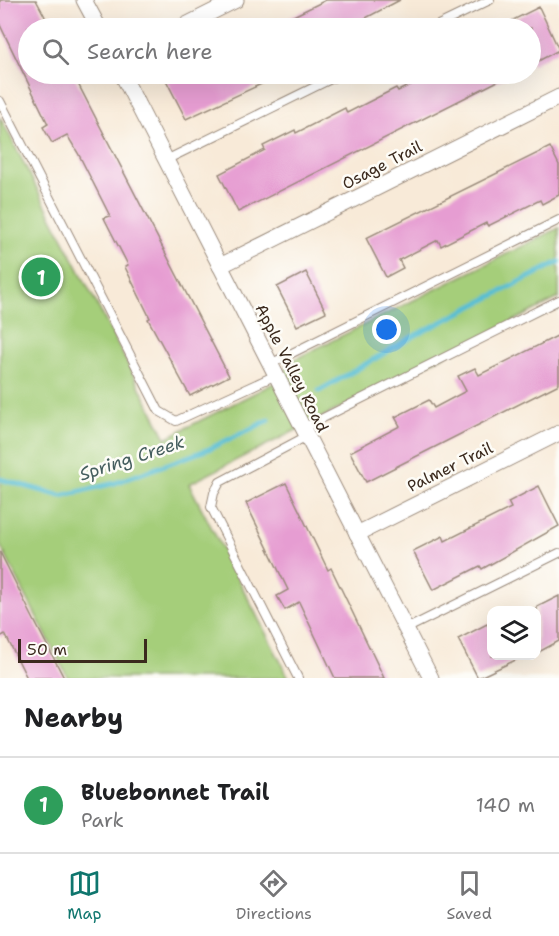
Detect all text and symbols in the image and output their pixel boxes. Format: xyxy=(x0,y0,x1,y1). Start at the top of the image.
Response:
search box xyxy=(18,18,541,84)
icon: search xyxy=(39,35,72,68)
text: Search here xyxy=(87,37,213,66)
street label: Osage Trail xyxy=(338,136,426,194)
pin: 1 xyxy=(22,254,60,300)
street label: Apple Valley Road xyxy=(251,300,333,436)
your location xyxy=(372,315,401,344)
water label: Spring Creek xyxy=(76,429,188,486)
street label: Palmer Trail xyxy=(404,437,496,497)
map controls xyxy=(487,606,541,660)
button: layers xyxy=(487,606,541,660)
scale bar xyxy=(18,636,147,664)
text: 50 m xyxy=(27,639,67,660)
text: Nearby xyxy=(24,700,123,735)
text: Bluebonnet Trail xyxy=(81,778,269,807)
text: 1 xyxy=(39,792,48,818)
text: 140 m xyxy=(476,792,535,818)
text: Park xyxy=(81,807,124,833)
tab: Map xyxy=(67,867,101,924)
tab: Directions xyxy=(236,867,312,924)
tab: Saved xyxy=(446,867,492,924)

